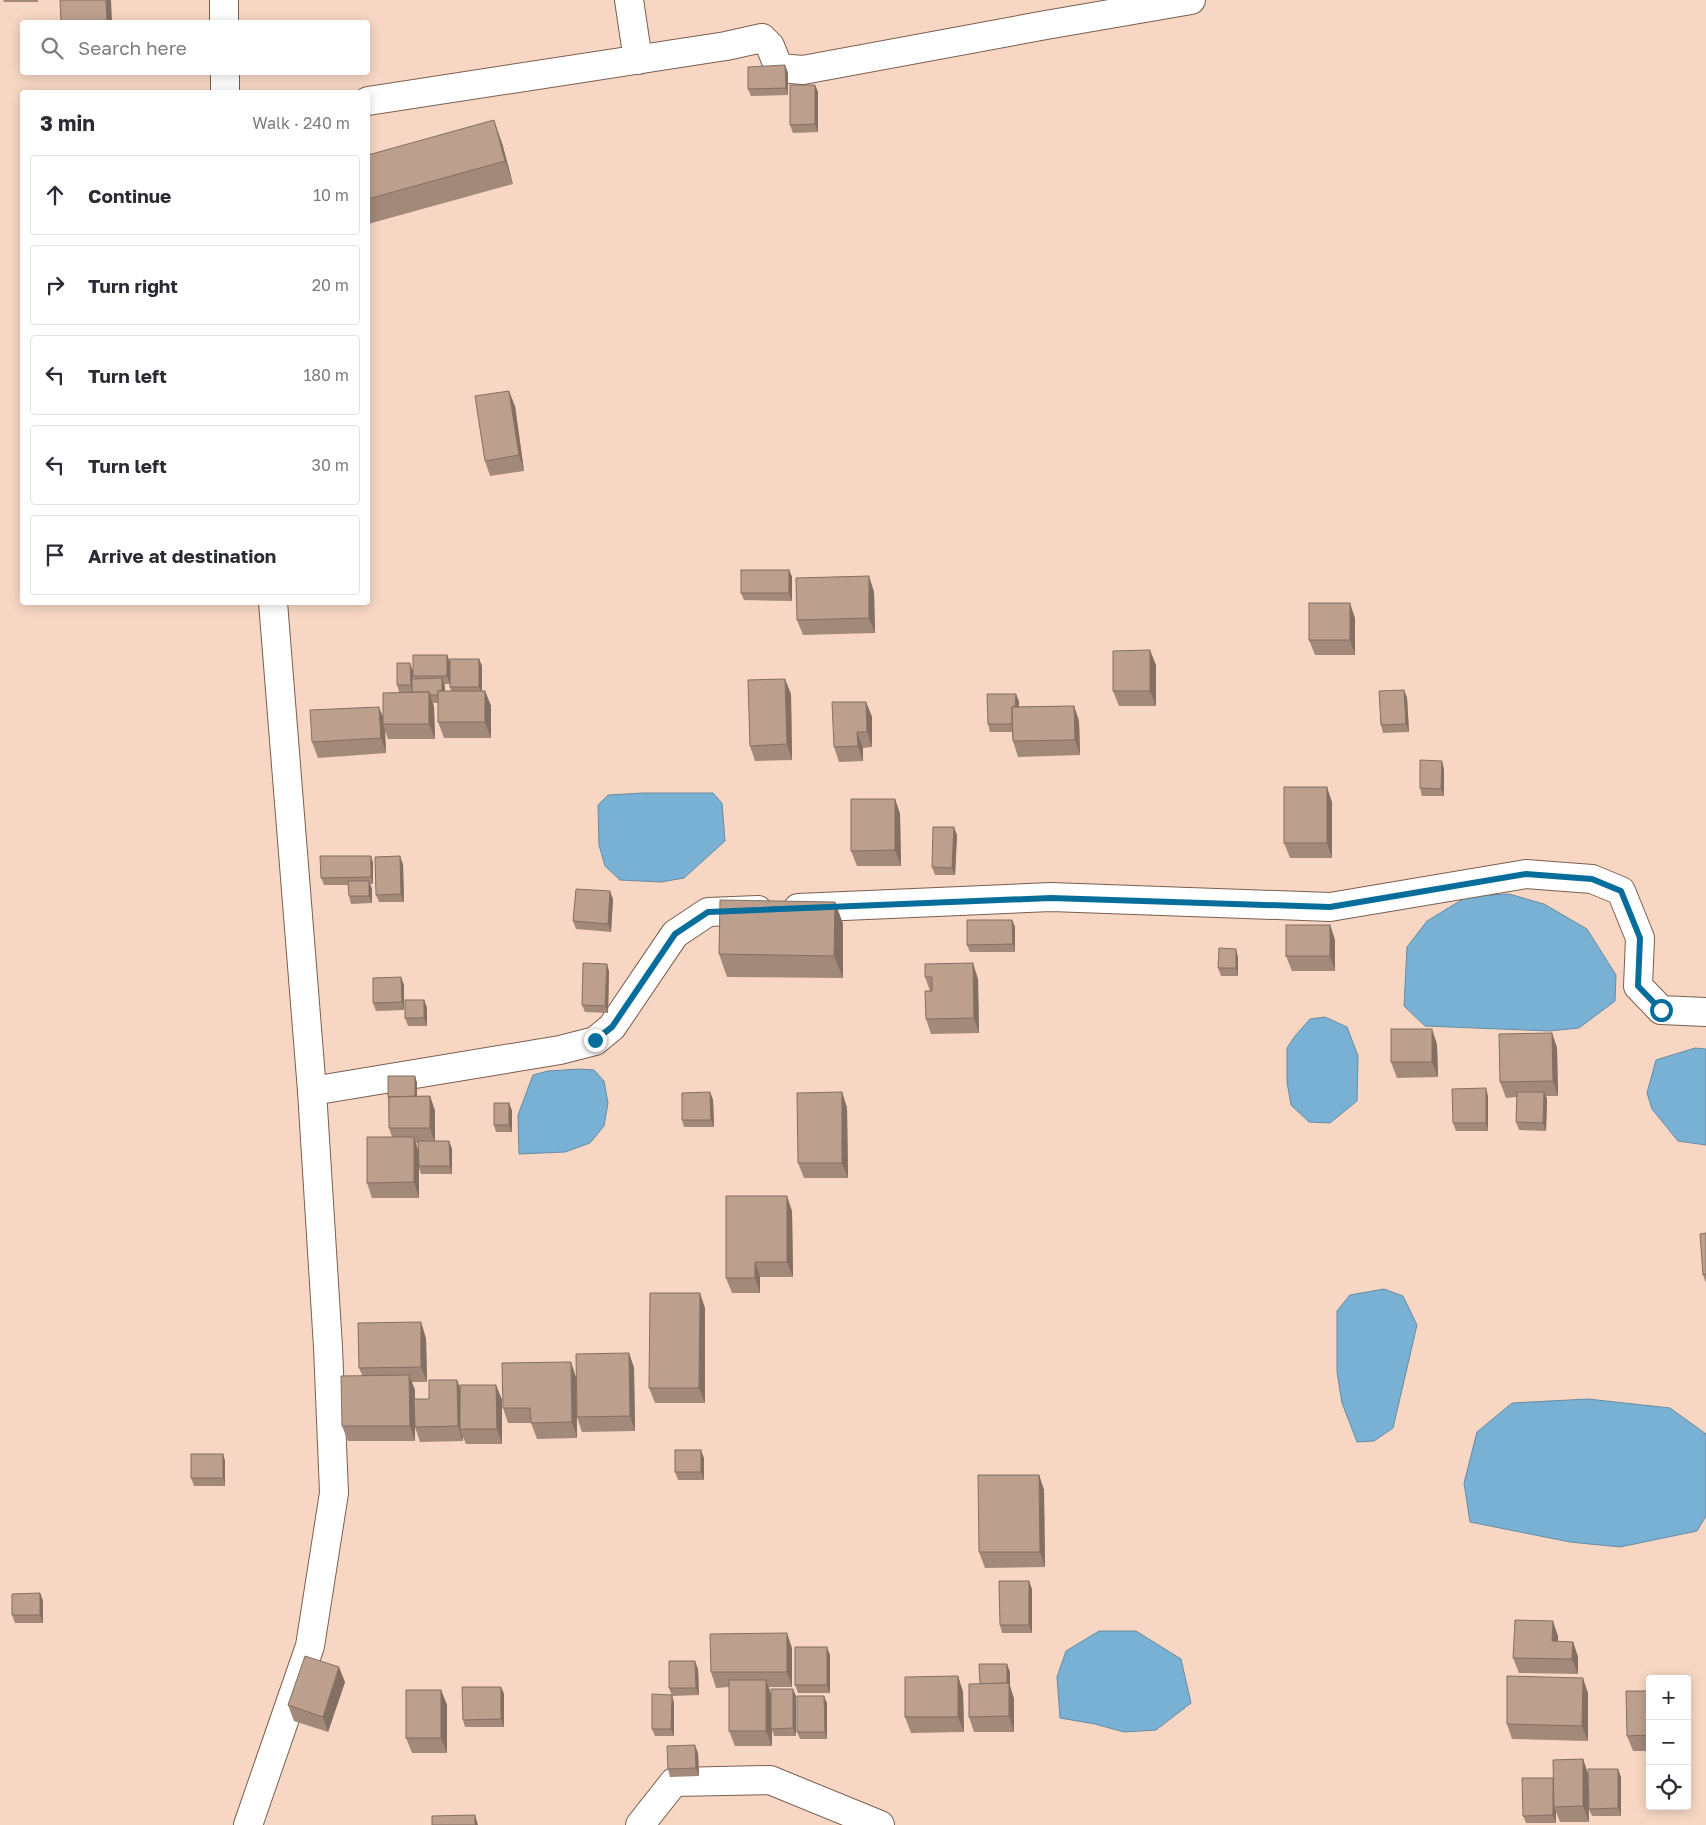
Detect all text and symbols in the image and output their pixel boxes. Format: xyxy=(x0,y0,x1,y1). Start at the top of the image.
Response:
search box xyxy=(20,20,370,75)
icon: search xyxy=(38,34,66,62)
text: Search here xyxy=(78,36,187,59)
text: 3 min xyxy=(40,110,95,136)
text: Walk · 240 m xyxy=(252,113,350,133)
icon: ahead xyxy=(41,181,69,209)
text: Continue xyxy=(88,184,171,207)
text: 10 m xyxy=(313,185,349,205)
icon: right xyxy=(41,271,69,299)
text: Turn right xyxy=(88,274,178,297)
text: 20 m xyxy=(312,275,349,295)
icon: left xyxy=(41,361,69,389)
text: Turn left xyxy=(88,364,167,387)
text: 180 m xyxy=(303,365,349,385)
icon: left xyxy=(41,451,69,479)
text: Turn left xyxy=(88,454,167,477)
text: 30 m xyxy=(312,455,349,475)
icon: arrive xyxy=(41,541,69,569)
text: Arrive at destination xyxy=(88,544,276,567)
route start xyxy=(1650,999,1673,1022)
route end xyxy=(584,1029,607,1052)
map controls xyxy=(1646,1675,1691,1810)
button: + xyxy=(1646,1675,1691,1720)
button: − xyxy=(1646,1720,1691,1765)
button: locate xyxy=(1646,1765,1691,1810)

